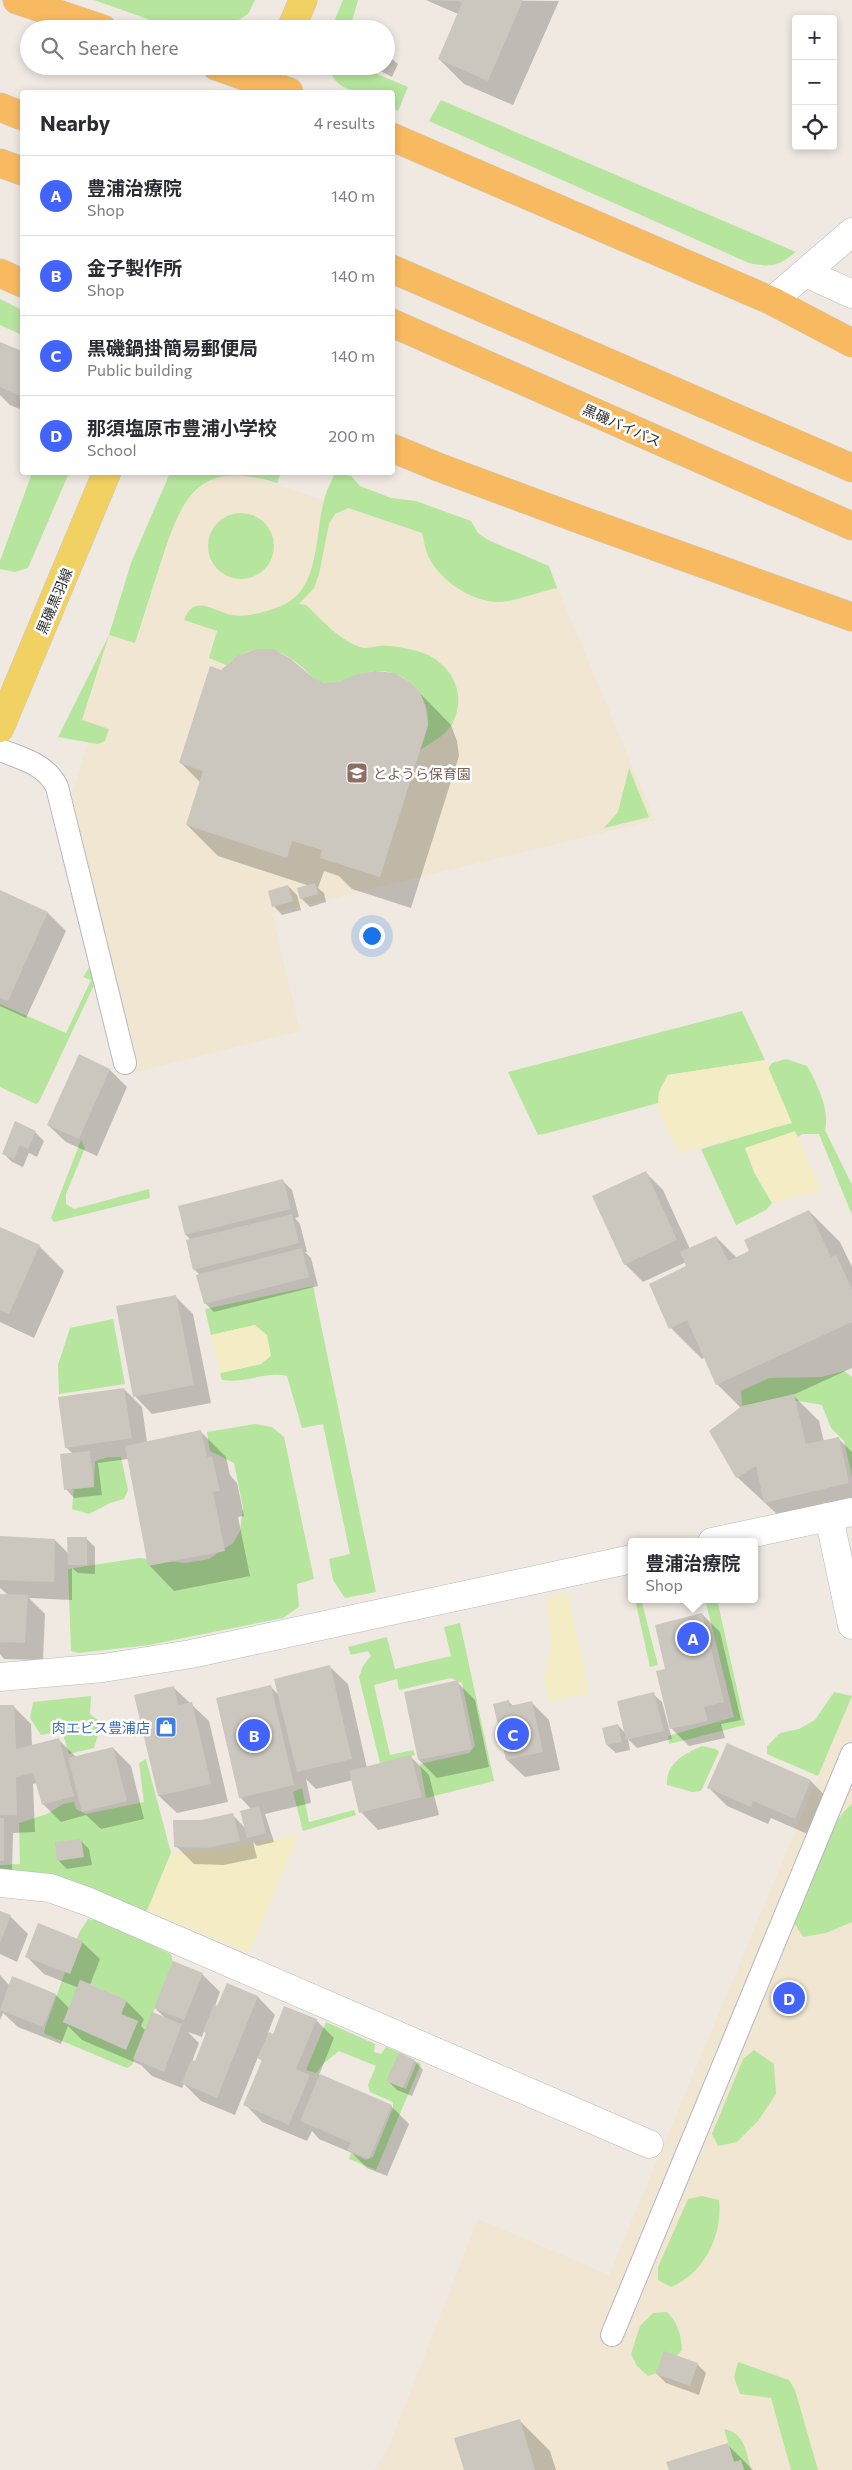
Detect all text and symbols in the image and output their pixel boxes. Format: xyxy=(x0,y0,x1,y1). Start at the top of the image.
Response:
map controls xyxy=(792,15,837,150)
button: + xyxy=(792,15,837,60)
search box xyxy=(20,20,395,75)
icon: search xyxy=(38,34,66,62)
text: Search here xyxy=(78,36,178,59)
button: − xyxy=(792,60,837,105)
button: locate xyxy=(792,105,837,150)
text: Nearby xyxy=(40,110,110,135)
text: 4 results xyxy=(314,113,375,132)
text: 豊浦治療院 xyxy=(87,176,182,199)
text: A xyxy=(50,186,62,205)
text: 140 m xyxy=(331,186,375,205)
text: Shop xyxy=(87,200,125,219)
text: 金子製作所 xyxy=(87,256,182,279)
text: B xyxy=(51,266,61,285)
text: 140 m xyxy=(331,266,375,285)
text: Shop xyxy=(87,280,125,299)
text: 黒磯鍋掛簡易郵便局 xyxy=(87,336,258,359)
text: C xyxy=(51,346,61,365)
text: 140 m xyxy=(331,346,375,365)
text: Public building xyxy=(87,360,192,379)
street label: 黒磯バイパス xyxy=(580,400,664,450)
text: 那須塩原市豊浦小学校 xyxy=(87,416,277,439)
text: D xyxy=(50,426,62,445)
text: 200 m xyxy=(328,426,375,445)
text: School xyxy=(87,440,137,459)
street label: 黒磯黒羽線 xyxy=(33,565,75,637)
school or university icon: とようら保育園 xyxy=(345,761,369,785)
place label: とようら保育園 xyxy=(373,765,471,782)
your location xyxy=(359,923,385,949)
popup xyxy=(628,1538,758,1603)
text: 豊浦治療院 xyxy=(645,1551,741,1574)
text: Shop xyxy=(645,1575,683,1594)
pin: A xyxy=(677,1619,709,1657)
shop icon: 肉エビス豊浦店 xyxy=(154,1715,178,1739)
pin: C xyxy=(497,1715,529,1753)
pin: B xyxy=(238,1716,270,1754)
place label: 肉エビス豊浦店 xyxy=(52,1719,150,1736)
pin: D xyxy=(773,1979,805,2017)

